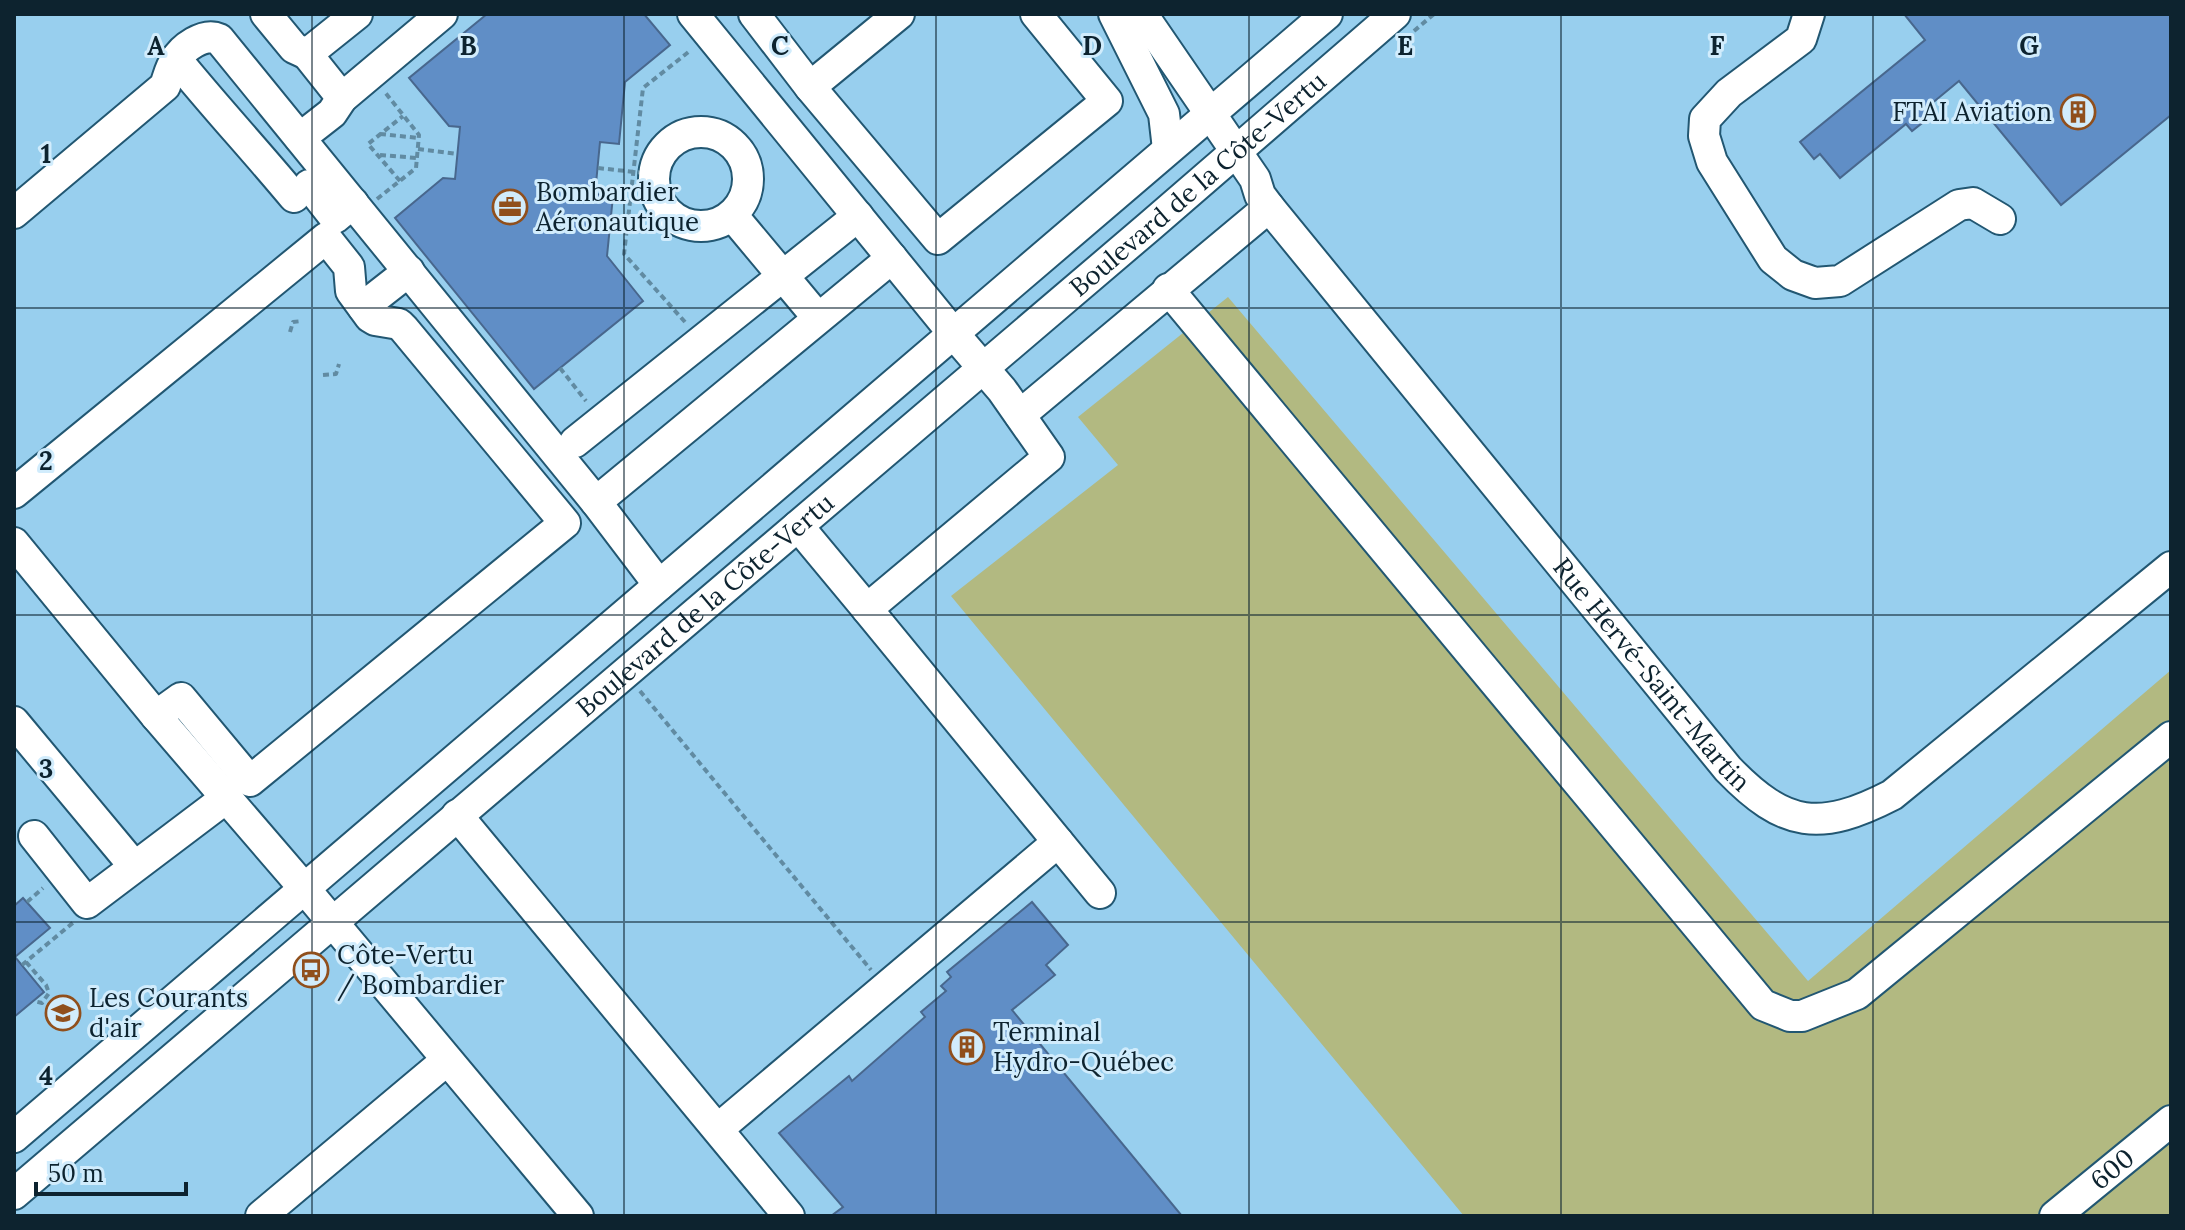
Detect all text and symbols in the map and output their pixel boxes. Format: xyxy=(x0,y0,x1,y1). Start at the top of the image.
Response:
text: A xyxy=(147,29,165,62)
text: B xyxy=(459,29,477,62)
text: C xyxy=(771,29,789,62)
text: D xyxy=(1082,29,1102,62)
text: E xyxy=(1397,29,1413,62)
text: F xyxy=(1710,29,1725,62)
text: G xyxy=(2019,29,2039,62)
street label: Boulevard de la Côte-Vertu xyxy=(1062,64,1333,303)
building icon: FTAI Aviation xyxy=(2059,93,2097,131)
place label: FTAI Aviation xyxy=(1892,95,2052,128)
text: 1 xyxy=(41,137,51,170)
place label: Bombardier Aéronautique xyxy=(535,175,699,238)
office icon: Bombardier Aéronautique xyxy=(491,188,529,226)
text: 2 xyxy=(39,444,53,477)
street label: Boulevard de la Côte-Vertu xyxy=(569,486,840,724)
street label: Rue Hervé-Saint-Martin xyxy=(1546,551,1758,798)
text: 3 xyxy=(39,752,53,785)
place label: Côte-Vertu / Bombardier xyxy=(337,938,505,1002)
bus stop icon: Côte-Vertu / Bombardier xyxy=(292,951,330,989)
place label: Les Courants d'air xyxy=(89,981,248,1044)
school or university icon: Les Courants d'air xyxy=(44,994,82,1032)
place label: Terminal Hydro-Québec xyxy=(993,1015,1174,1078)
building icon: Terminal Hydro-Québec xyxy=(948,1028,986,1066)
text: 4 xyxy=(39,1059,53,1092)
street label: 600 xyxy=(2083,1141,2141,1196)
scale bar xyxy=(36,1146,186,1196)
text: 50 m xyxy=(48,1158,104,1189)

